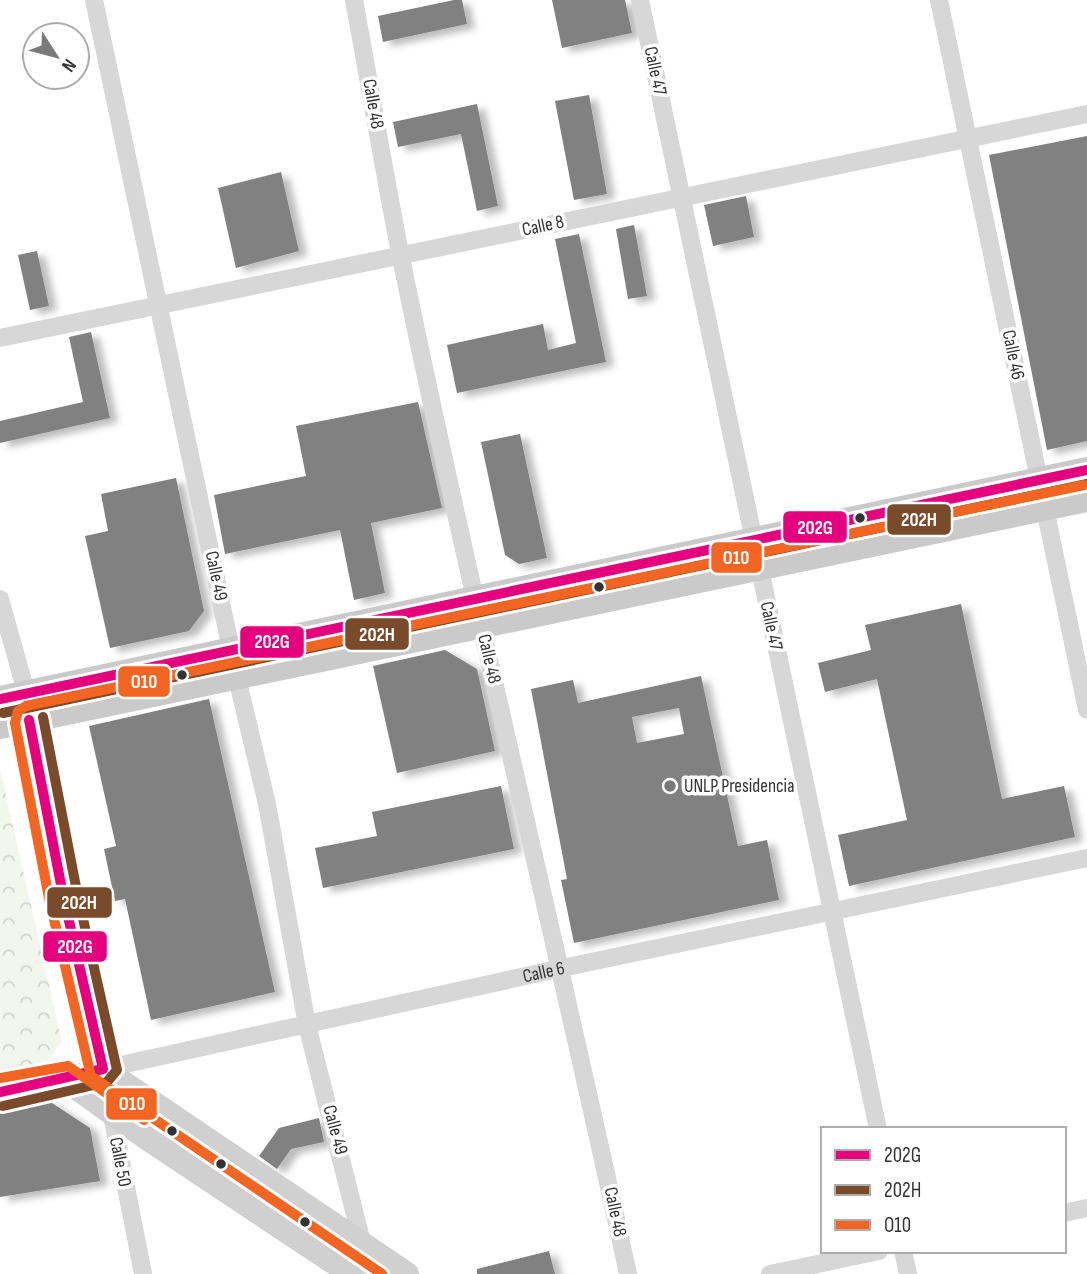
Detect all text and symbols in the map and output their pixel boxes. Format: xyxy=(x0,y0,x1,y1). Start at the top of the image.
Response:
north arrow xyxy=(21,21,91,91)
street label: Calle 47 xyxy=(639,44,671,98)
text: N xyxy=(56,54,81,76)
street label: Calle 48 xyxy=(357,77,389,131)
street label: Calle 8 xyxy=(520,210,566,242)
street label: Calle 46 xyxy=(997,328,1029,382)
line badge: 202H xyxy=(886,503,952,536)
text: 202H xyxy=(901,509,937,532)
line badge: 202G xyxy=(782,510,848,544)
unlabelled marker xyxy=(853,511,867,525)
text: 202G xyxy=(797,517,833,540)
line badge: O10 xyxy=(710,541,763,574)
text: O10 xyxy=(723,547,749,570)
street label: Calle 49 xyxy=(200,549,232,603)
unlabelled marker xyxy=(592,580,606,594)
street label: Calle 47 xyxy=(755,599,787,653)
line badge: 202H xyxy=(344,617,410,651)
text: 202H xyxy=(359,624,395,647)
line badge: 202G xyxy=(239,625,305,659)
text: 202G xyxy=(254,631,290,654)
street label: Calle 48 xyxy=(472,632,506,686)
line badge: O10 xyxy=(117,665,171,698)
unlabelled marker xyxy=(175,668,189,682)
text: O10 xyxy=(131,671,157,694)
place label: UNLP Presidencia xyxy=(684,775,794,798)
marker: UNLP Presidencia xyxy=(662,778,678,794)
line badge: 202H xyxy=(46,886,113,919)
text: 202H xyxy=(61,892,97,915)
line badge: 202G xyxy=(42,930,108,963)
text: 202G xyxy=(57,936,93,959)
street label: Calle 6 xyxy=(520,956,567,988)
line badge: O10 xyxy=(105,1087,158,1121)
text: O10 xyxy=(119,1093,145,1116)
street label: Calle 49 xyxy=(317,1103,353,1157)
unlabelled marker xyxy=(165,1124,179,1138)
legend xyxy=(821,1127,1066,1253)
street label: Calle 50 xyxy=(104,1135,136,1189)
text: 202G xyxy=(884,1143,921,1168)
unlabelled marker xyxy=(214,1157,228,1171)
text: 202H xyxy=(884,1178,921,1203)
street label: Calle 48 xyxy=(599,1185,631,1239)
text: O10 xyxy=(884,1213,911,1238)
unlabelled marker xyxy=(298,1215,312,1229)

